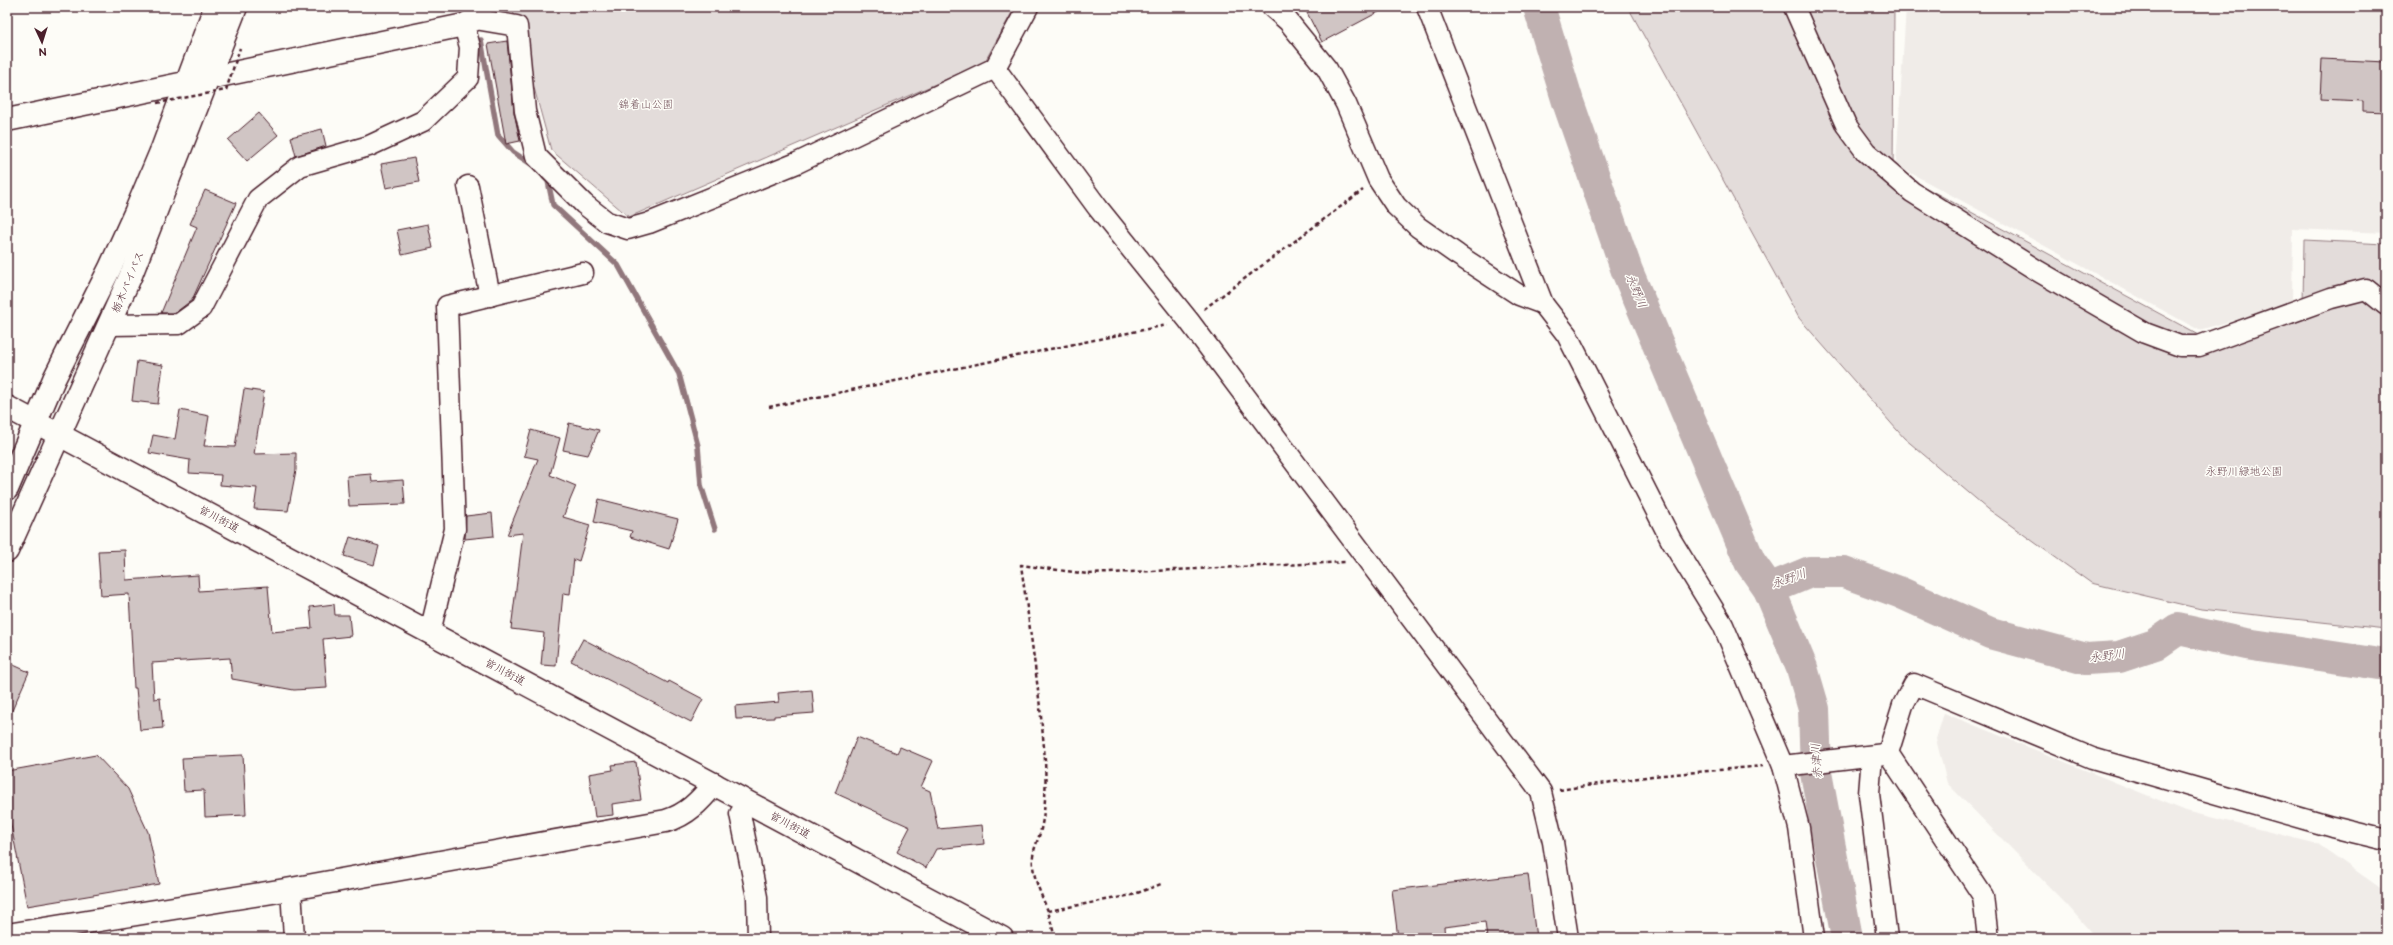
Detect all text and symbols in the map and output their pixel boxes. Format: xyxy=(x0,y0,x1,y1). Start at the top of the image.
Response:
north arrow xyxy=(22,22,62,62)
text: N xyxy=(38,45,47,58)
park label: 錦着山公園 xyxy=(619,98,674,111)
street label: 栃木バイパス xyxy=(109,249,147,315)
water label: 永野川 xyxy=(1622,271,1650,311)
park label: 永野川緑地公園 xyxy=(2206,465,2283,478)
street label: 皆川街道 xyxy=(197,503,241,535)
water label: 永野川 xyxy=(1770,566,1808,592)
water label: 永野川 xyxy=(2088,646,2126,666)
street label: 皆川街道 xyxy=(483,656,527,688)
water label: 赤津川 xyxy=(1808,743,1826,779)
street label: 皆川街道 xyxy=(768,809,812,841)

